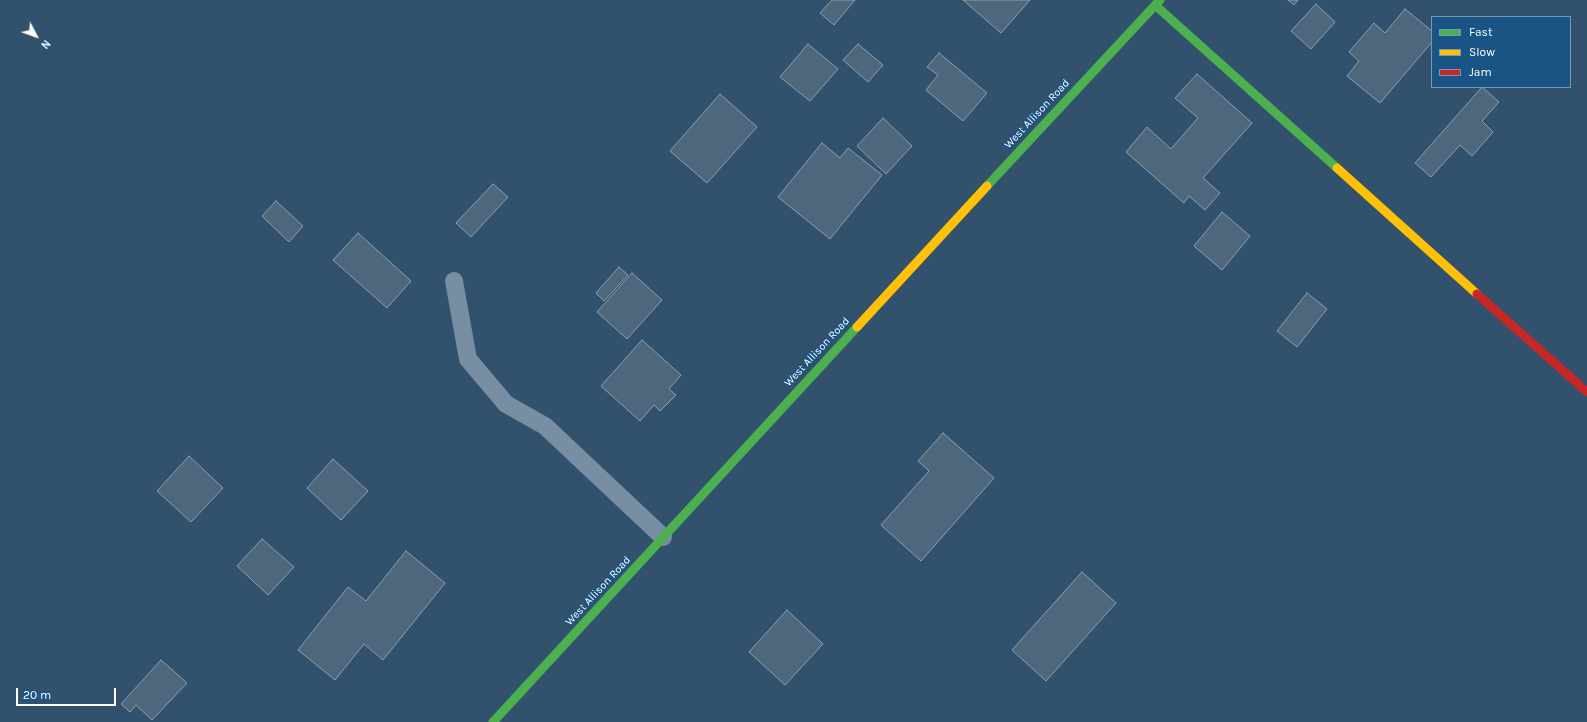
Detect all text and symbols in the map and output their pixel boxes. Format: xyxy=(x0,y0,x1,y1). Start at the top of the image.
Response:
north arrow xyxy=(16,16,56,56)
legend xyxy=(1431,16,1571,88)
text: Fast xyxy=(1469,25,1492,39)
text: N xyxy=(38,37,53,51)
text: Slow xyxy=(1469,45,1495,59)
text: Jam xyxy=(1469,65,1492,79)
street label: West Allison Road xyxy=(1002,77,1072,151)
street label: West Allison Road xyxy=(782,315,852,389)
street label: West Allison Road xyxy=(563,554,633,628)
scale bar xyxy=(18,680,118,706)
text: 20 m xyxy=(23,688,51,702)

